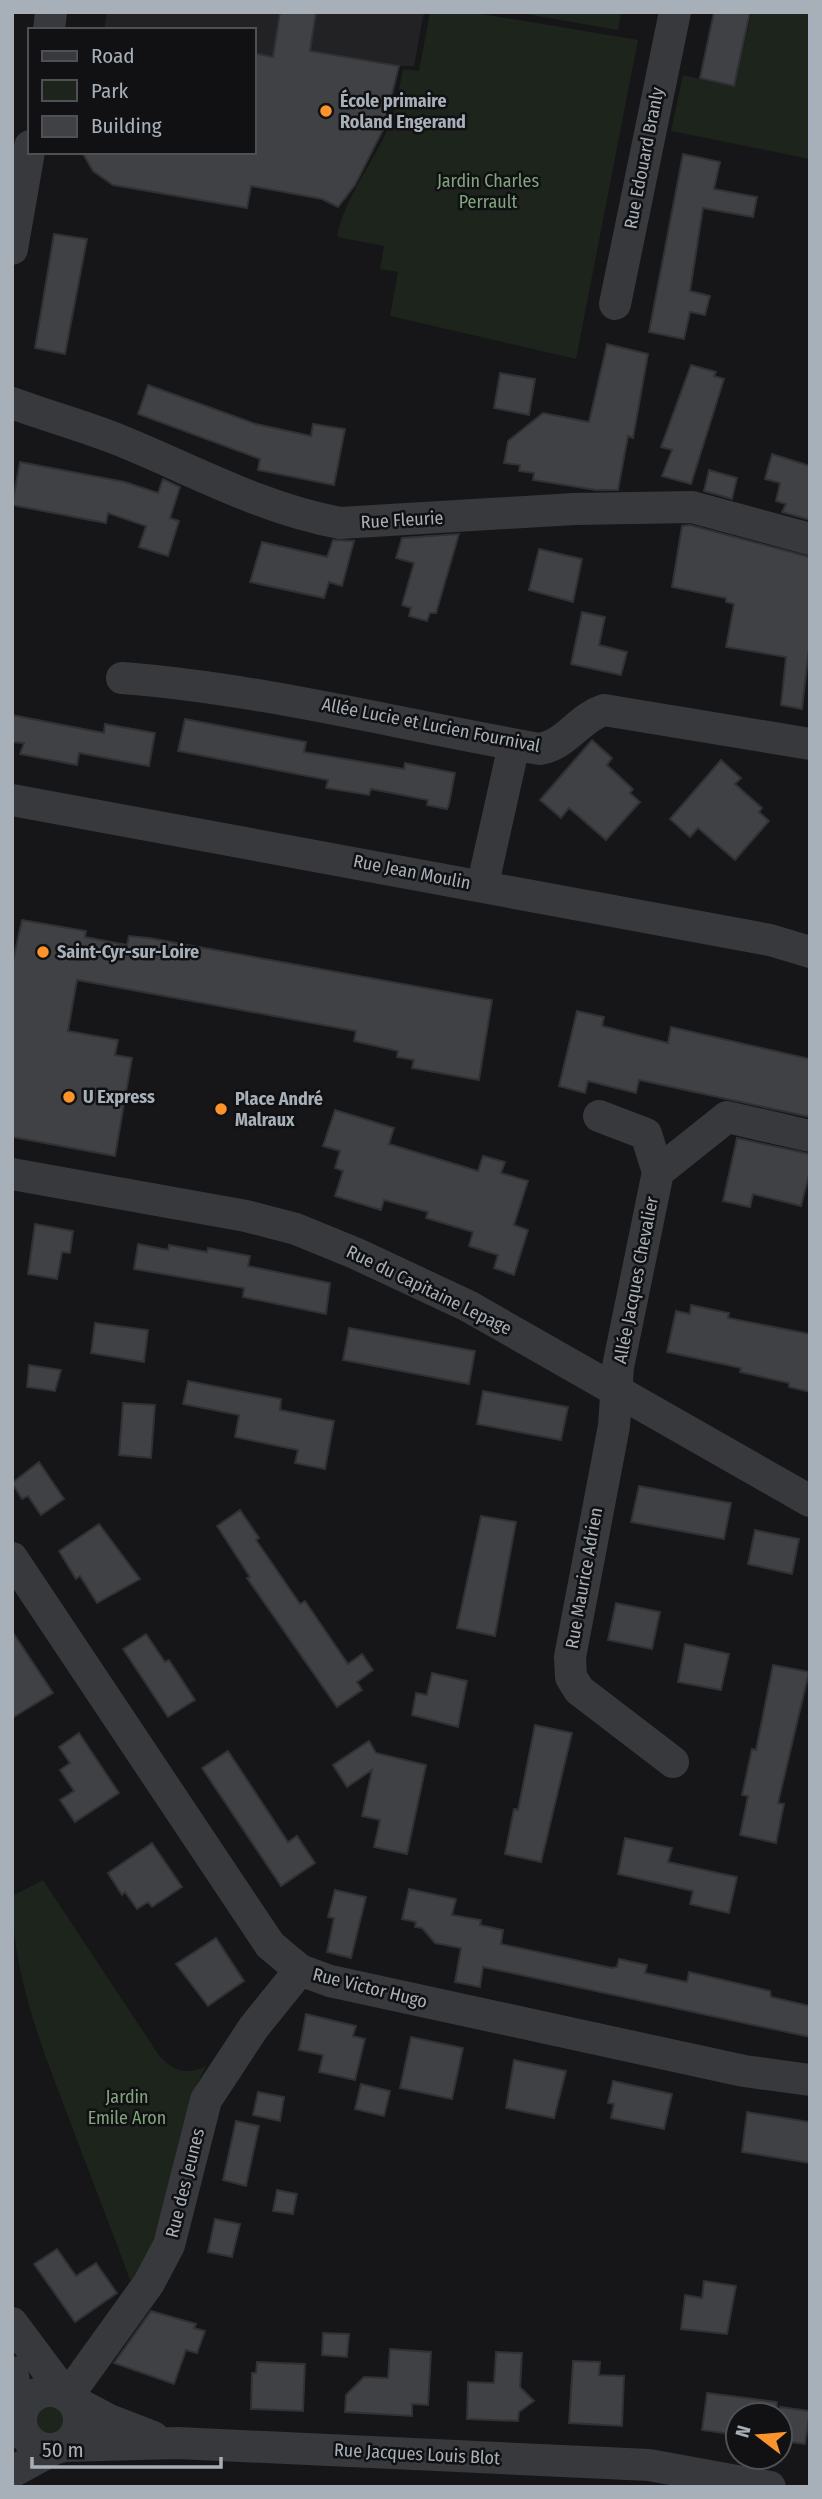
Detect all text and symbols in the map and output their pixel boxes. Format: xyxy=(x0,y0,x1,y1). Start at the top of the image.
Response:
legend xyxy=(28,28,256,154)
text: Road xyxy=(91,43,135,69)
text: Park xyxy=(91,78,129,104)
street label: Rue Edouard Branly xyxy=(619,85,669,231)
place label: École primaire Roland Engerand xyxy=(340,89,466,133)
marker: École primaire Roland Engerand xyxy=(318,103,334,119)
text: Building xyxy=(91,113,162,139)
park label: Jardin Charles Perrault xyxy=(437,170,539,213)
street label: Rue Fleurie xyxy=(360,507,444,533)
street label: Allée Lucie et Lucien Fournival xyxy=(320,693,542,757)
street label: Rue Jean Moulin xyxy=(352,850,472,894)
place label: Saint-Cyr-sur-Loire xyxy=(57,941,199,963)
marker: Saint-Cyr-sur-Loire xyxy=(35,944,51,960)
place label: U Express xyxy=(83,1086,155,1108)
place label: Place André Malraux xyxy=(235,1088,323,1131)
marker: U Express xyxy=(61,1089,77,1105)
marker: Place André Malraux xyxy=(213,1101,229,1117)
street label: Allée Jacques Chevalier xyxy=(609,1194,663,1366)
street label: Rue du Capitaine Lepage xyxy=(343,1240,515,1340)
street label: Rue Maurice Adrien xyxy=(561,1506,607,1650)
street label: Rue Victor Hugo xyxy=(310,1963,430,2013)
park label: Jardin Emile Aron xyxy=(88,2086,166,2129)
street label: Rue des Jeunes xyxy=(161,2126,209,2240)
north arrow xyxy=(724,2401,794,2471)
text: N xyxy=(731,2423,756,2440)
scale bar xyxy=(32,2426,220,2470)
text: 50 m xyxy=(42,2437,84,2463)
street label: Rue Jacques Louis Blot xyxy=(333,2439,501,2469)

